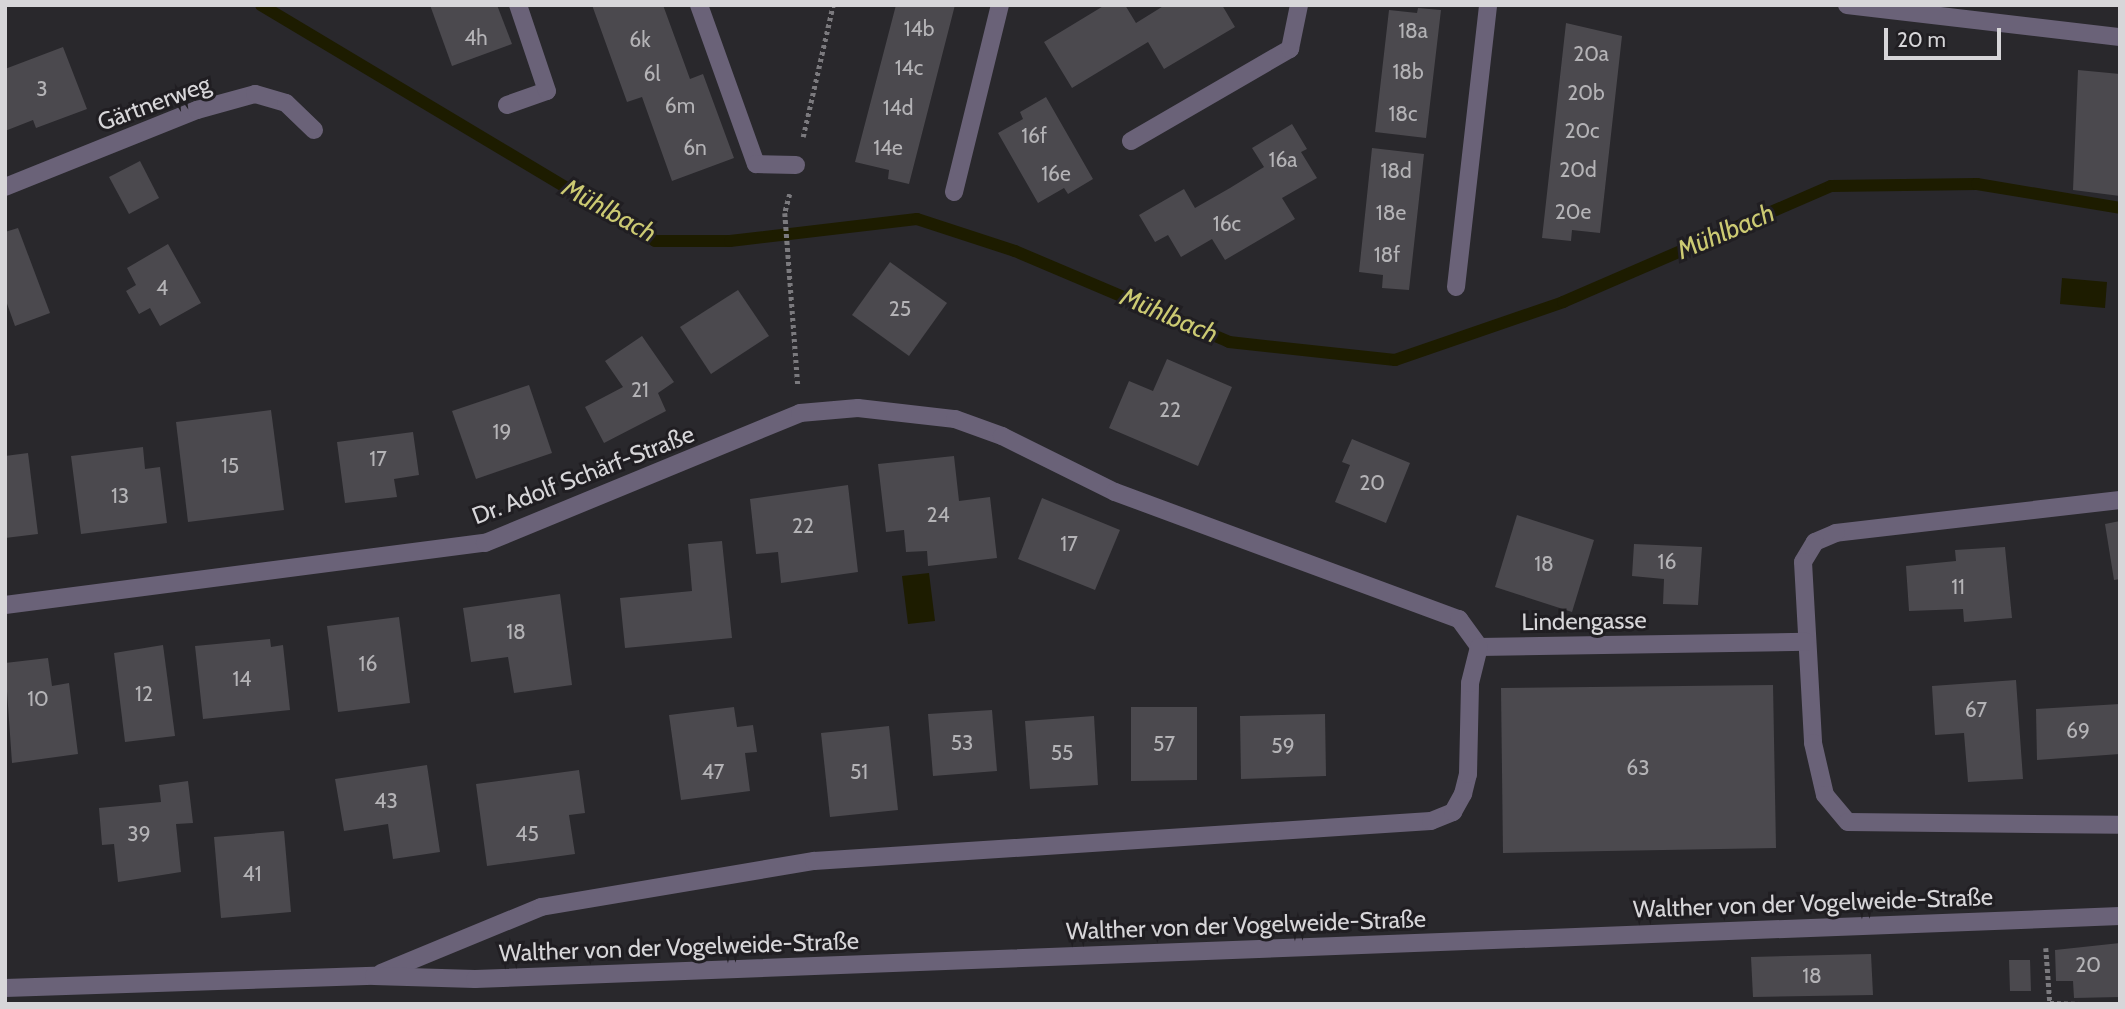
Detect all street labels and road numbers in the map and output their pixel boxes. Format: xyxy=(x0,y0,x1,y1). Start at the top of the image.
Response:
street label: Gärtnerweg xyxy=(94,69,214,137)
street label: Dr. Adolf Schärf-Straße xyxy=(468,419,698,531)
street label: Lindengasse xyxy=(1521,606,1647,636)
street label: Walther von der Vogelweide-Straße xyxy=(1632,882,1994,924)
street label: Walther von der Vogelweide-Straße xyxy=(1065,904,1427,946)
street label: Walther von der Vogelweide-Straße xyxy=(498,926,860,968)

